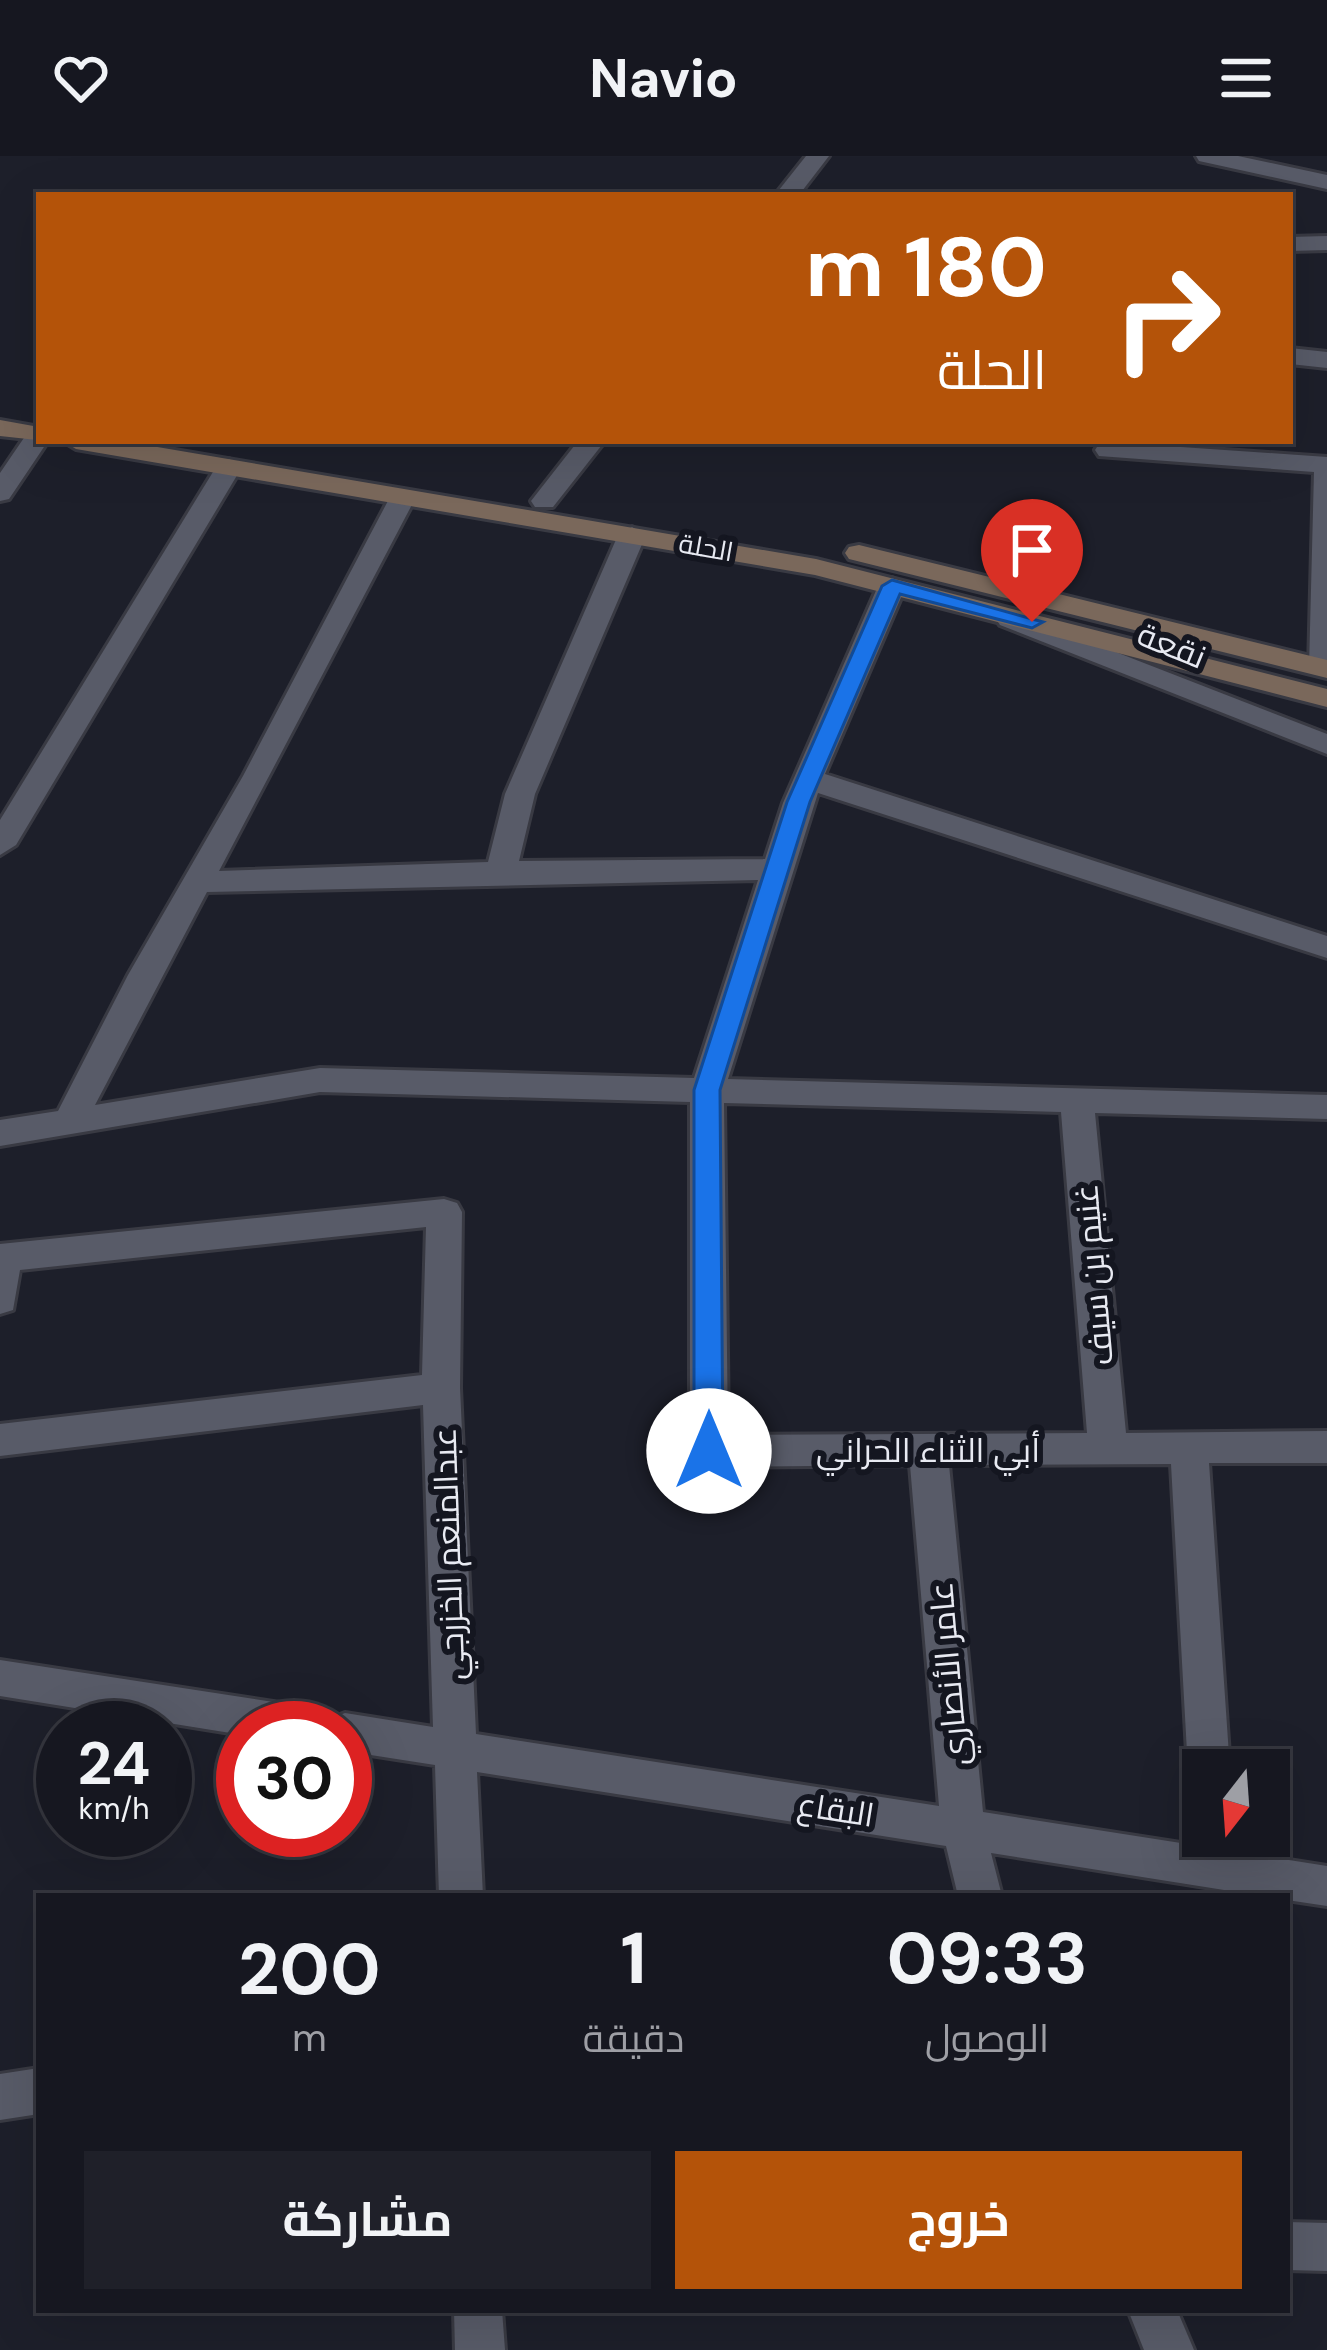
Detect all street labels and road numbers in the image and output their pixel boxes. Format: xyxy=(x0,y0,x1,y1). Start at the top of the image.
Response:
street label: الحلة xyxy=(676,526,736,570)
street label: نقعة xyxy=(1131,612,1212,679)
street label: غنيم بن سيف xyxy=(1064,1182,1124,1367)
street label: عبدالمنعم الخزرجي xyxy=(423,1427,478,1681)
street label: أبي الثناء الحراني xyxy=(816,1429,1040,1476)
street label: عامر الأنصاري xyxy=(919,1580,982,1768)
street label: البقاع xyxy=(795,1782,877,1838)

